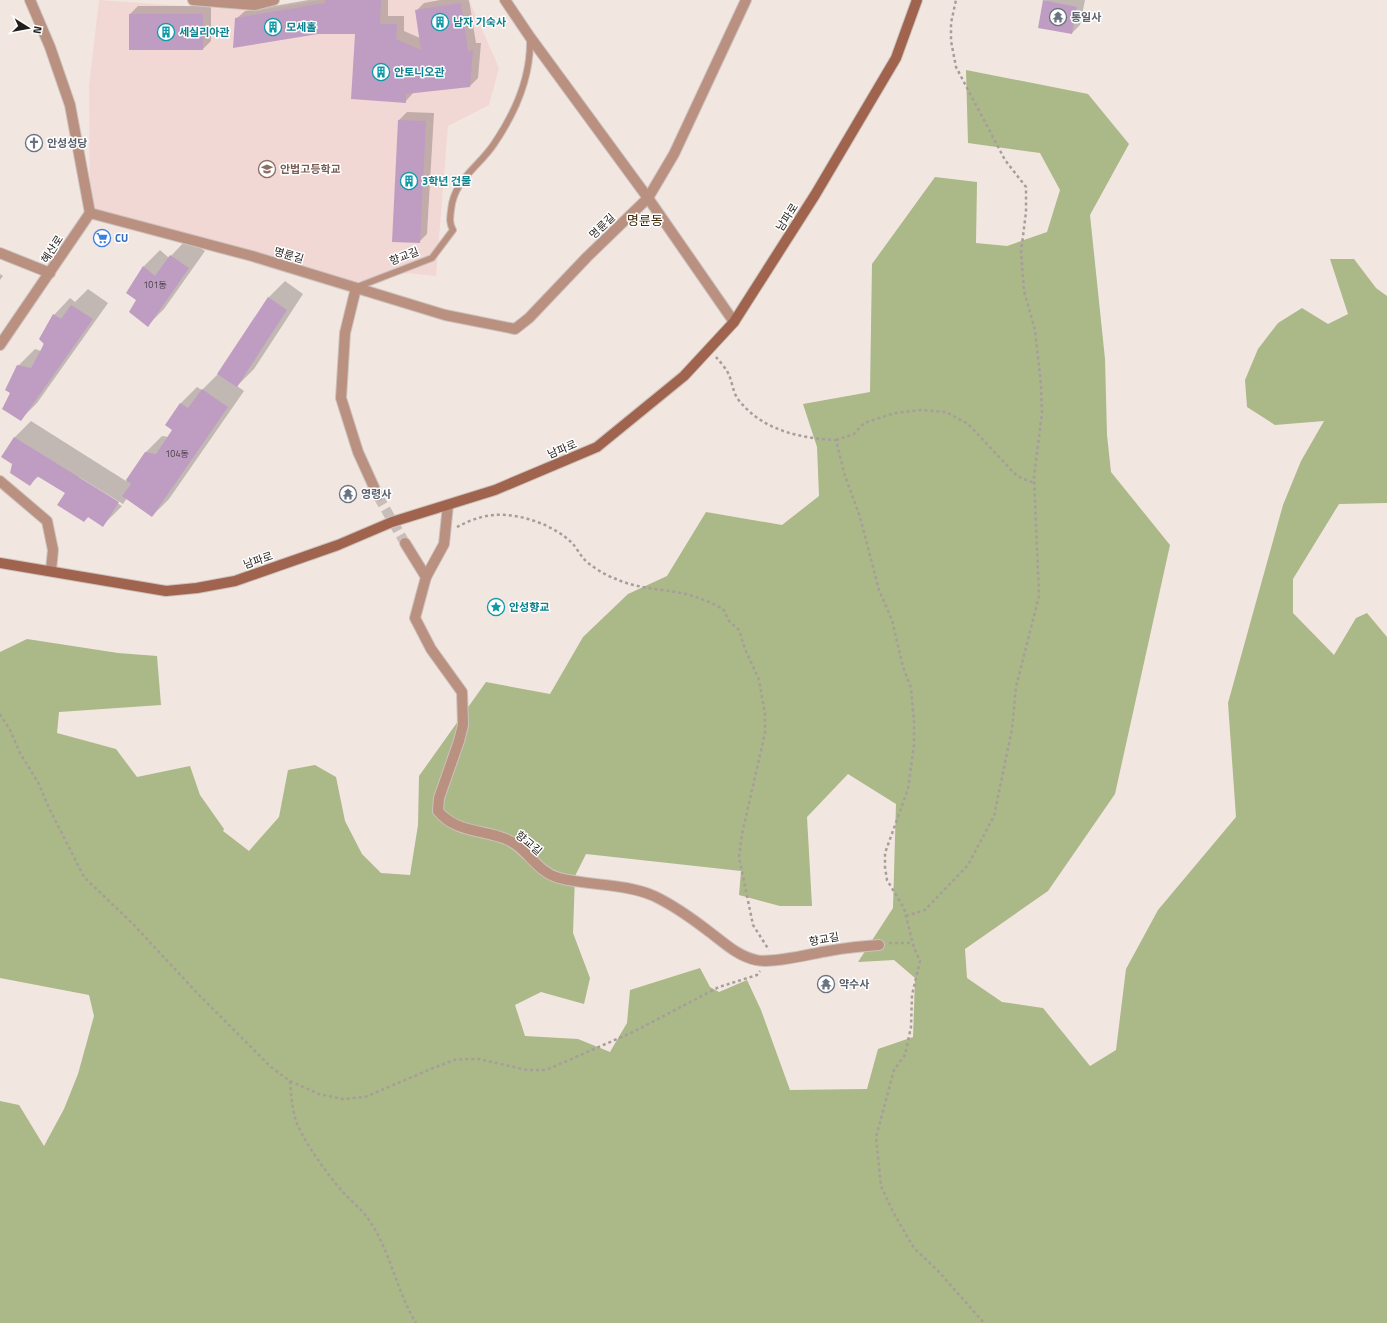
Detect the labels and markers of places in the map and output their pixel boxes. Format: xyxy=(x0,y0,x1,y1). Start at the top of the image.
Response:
temple icon: 통일사 xyxy=(1048,7,1068,27)
place label: 통일사 xyxy=(1071,9,1101,25)
building icon: 남자 기숙사 xyxy=(430,12,450,32)
place label: 남자 기숙사 xyxy=(453,14,506,30)
building icon: 모세홀 xyxy=(263,17,283,37)
place label: 모세홀 xyxy=(286,19,316,35)
building icon: 세실리아관 xyxy=(156,22,176,42)
place label: 세실리아관 xyxy=(179,24,230,40)
building icon: 안토니오관 xyxy=(371,62,391,82)
place label: 안토니오관 xyxy=(394,64,445,80)
church icon: 안성성당 xyxy=(24,133,44,153)
place label: 안성성당 xyxy=(47,135,87,151)
school or university icon: 안법고등학교 xyxy=(257,159,277,179)
place label: 안법고등학교 xyxy=(280,161,341,177)
building icon: 3학년 건물 xyxy=(399,171,419,191)
place label: 3학년 건물 xyxy=(422,173,471,189)
supermarket icon: CU xyxy=(92,228,112,248)
place label: CU xyxy=(115,230,128,246)
temple icon: 영령사 xyxy=(338,484,358,504)
place label: 영령사 xyxy=(361,486,391,502)
place icon: 안성향교 xyxy=(486,597,506,617)
place label: 안성향교 xyxy=(509,599,549,615)
temple icon: 약수사 xyxy=(816,974,836,994)
place label: 약수사 xyxy=(839,976,869,992)

